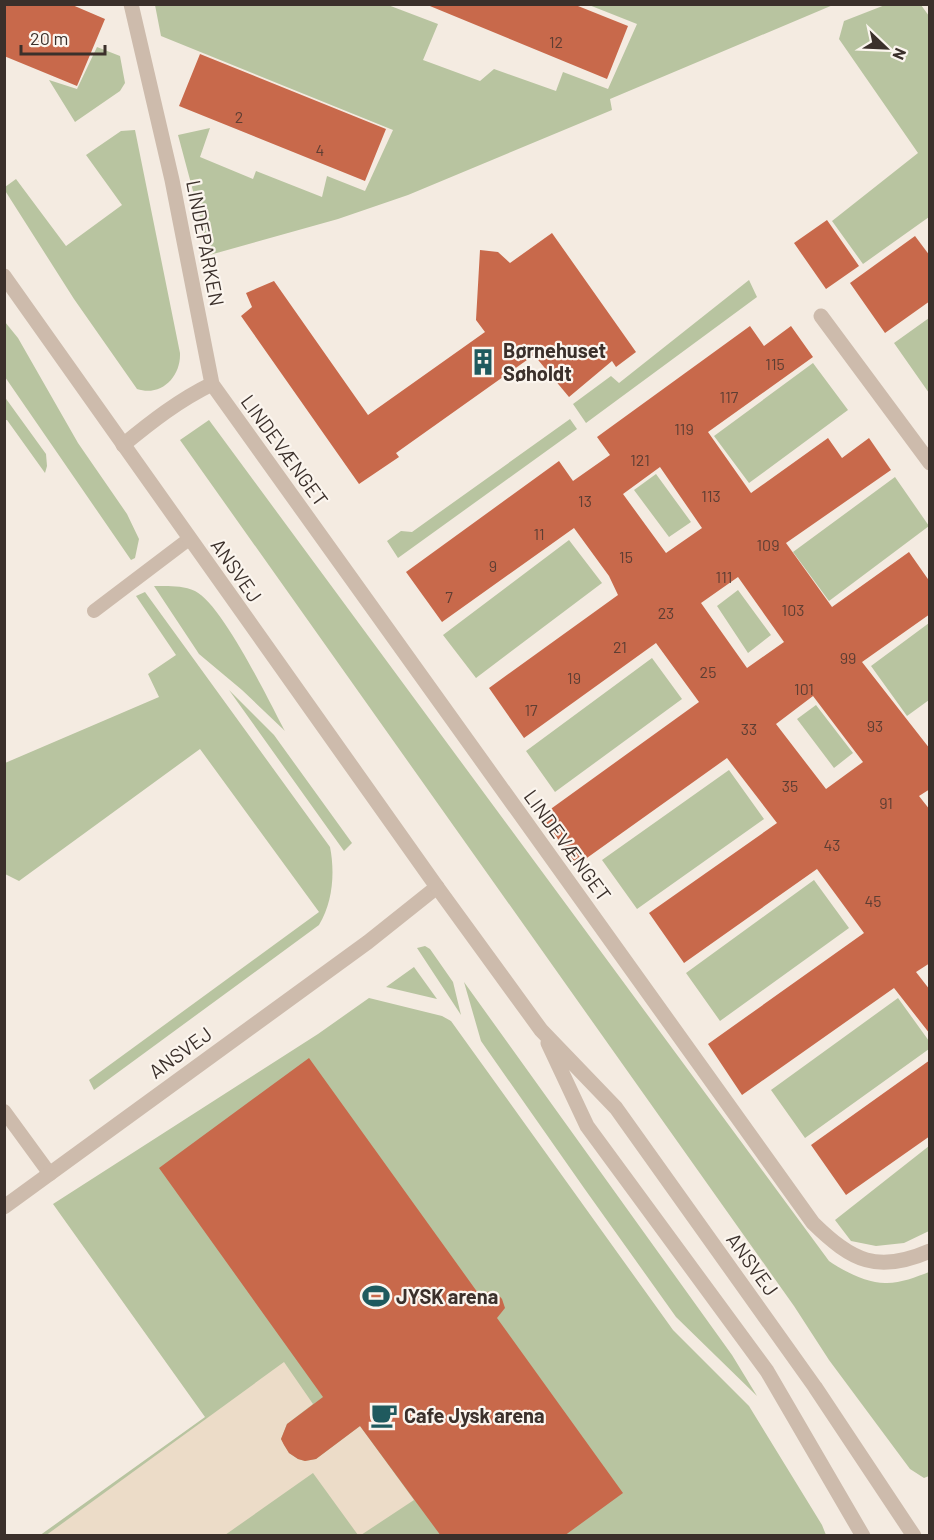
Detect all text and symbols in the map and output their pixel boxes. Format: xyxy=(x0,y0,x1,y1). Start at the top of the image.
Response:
scale bar xyxy=(21,18,105,56)
north arrow xyxy=(856,18,916,78)
text: 20 m xyxy=(30,27,68,49)
house number: 12 xyxy=(549,32,563,51)
text: N xyxy=(889,45,911,63)
house number: 2 xyxy=(235,107,243,126)
house number: 4 xyxy=(316,140,324,159)
street label: LINDEPARKEN xyxy=(182,178,230,308)
place label: Børnehuset Søholdt xyxy=(503,338,606,385)
building icon: Børnehuset Søholdt xyxy=(468,347,498,377)
house number: 115 xyxy=(765,354,785,373)
house number: 117 xyxy=(720,387,739,406)
street label: LINDEVÆNGET xyxy=(236,390,334,510)
house number: 119 xyxy=(674,419,694,438)
house number: 121 xyxy=(630,450,650,469)
house number: 113 xyxy=(701,486,721,505)
house number: 13 xyxy=(578,491,592,510)
house number: 11 xyxy=(533,524,545,543)
street label: ANSVEJ xyxy=(206,533,268,607)
house number: 109 xyxy=(757,535,779,554)
house number: 15 xyxy=(619,547,633,566)
house number: 9 xyxy=(489,556,497,575)
house number: 111 xyxy=(716,567,732,586)
house number: 7 xyxy=(445,587,453,606)
house number: 103 xyxy=(782,600,804,619)
house number: 23 xyxy=(658,603,674,622)
house number: 21 xyxy=(613,637,627,656)
house number: 99 xyxy=(840,648,856,667)
house number: 25 xyxy=(700,662,716,681)
house number: 19 xyxy=(567,668,581,687)
house number: 101 xyxy=(794,679,814,698)
house number: 17 xyxy=(524,700,538,719)
house number: 93 xyxy=(867,716,883,735)
house number: 33 xyxy=(741,719,757,738)
house number: 35 xyxy=(782,776,798,795)
street label: LINDEVÆNGET xyxy=(519,785,617,905)
house number: 91 xyxy=(879,793,893,812)
house number: 43 xyxy=(823,835,841,854)
house number: 45 xyxy=(864,891,882,910)
street label: ANSVEJ xyxy=(144,1021,216,1083)
street label: ANSVEJ xyxy=(722,1228,784,1300)
sports icon: JYSK arena xyxy=(361,1281,391,1311)
place label: JYSK arena xyxy=(396,1284,498,1308)
cafe icon: Cafe Jysk arena xyxy=(369,1400,399,1430)
place label: Cafe Jysk arena xyxy=(404,1403,545,1427)

